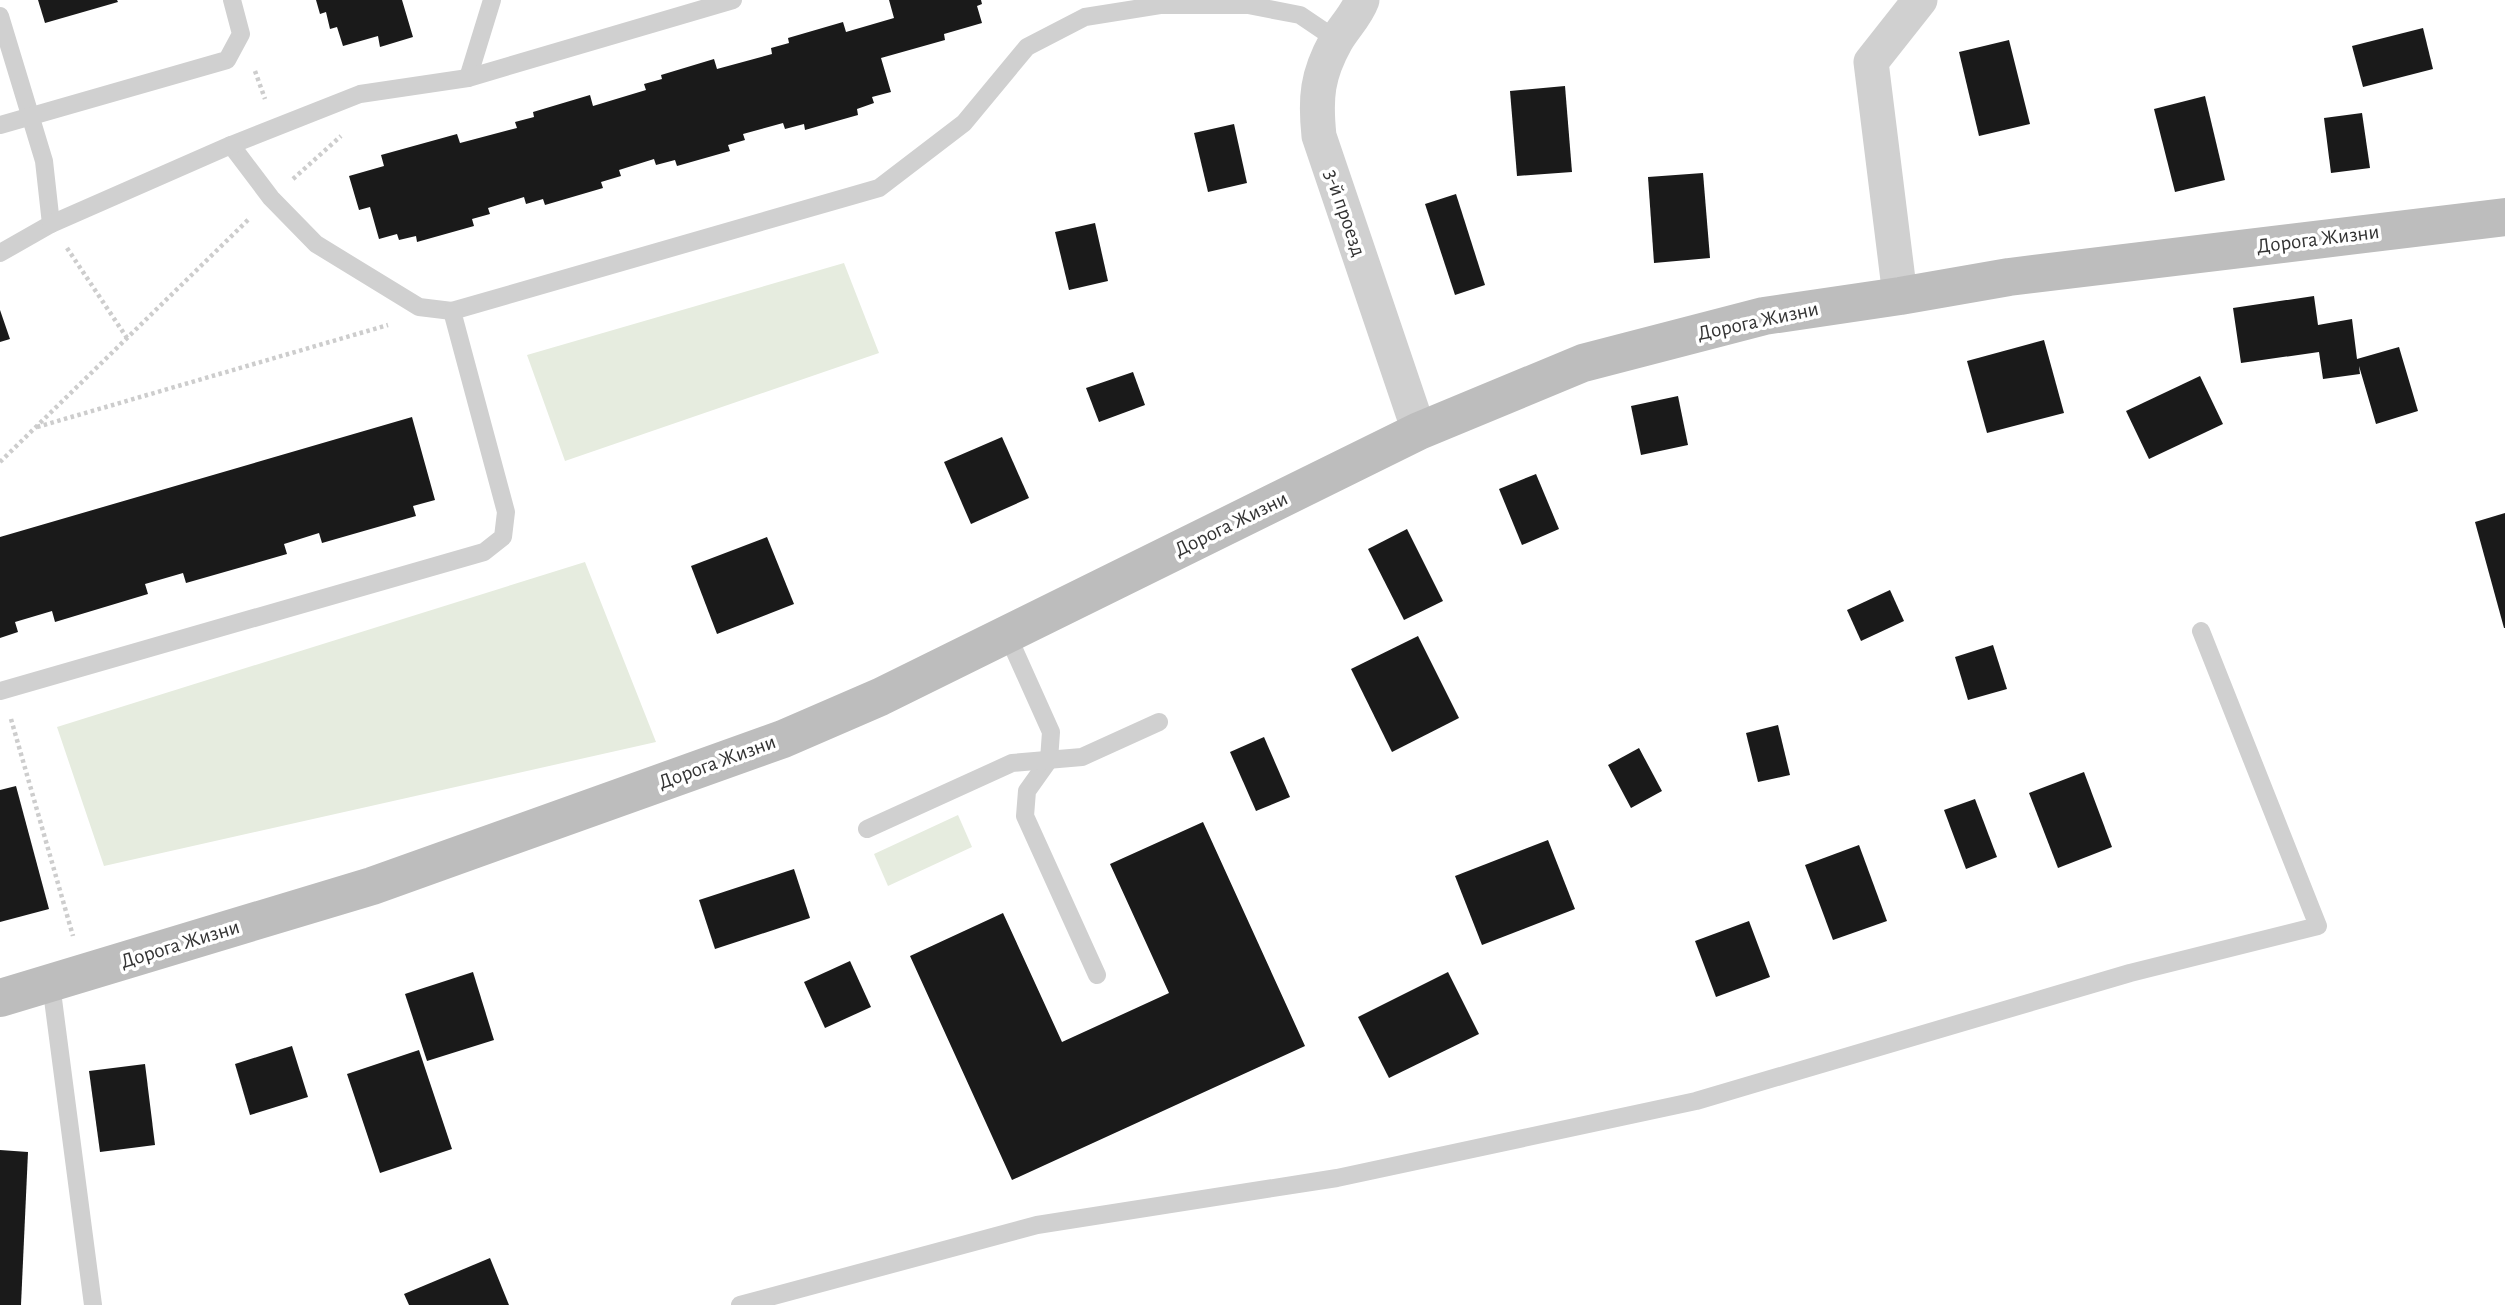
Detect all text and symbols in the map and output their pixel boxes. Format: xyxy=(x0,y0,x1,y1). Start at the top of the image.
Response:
street label: 3-й проезд xyxy=(1320,167,1370,259)
street label: Дорога Жизни xyxy=(2256,221,2380,257)
street label: Дорога Жизни xyxy=(1696,298,1820,344)
street label: Дорога Жизни xyxy=(1171,488,1291,560)
street label: Дорога Жизни xyxy=(655,731,779,793)
street label: Дорога Жизни xyxy=(118,916,242,972)

